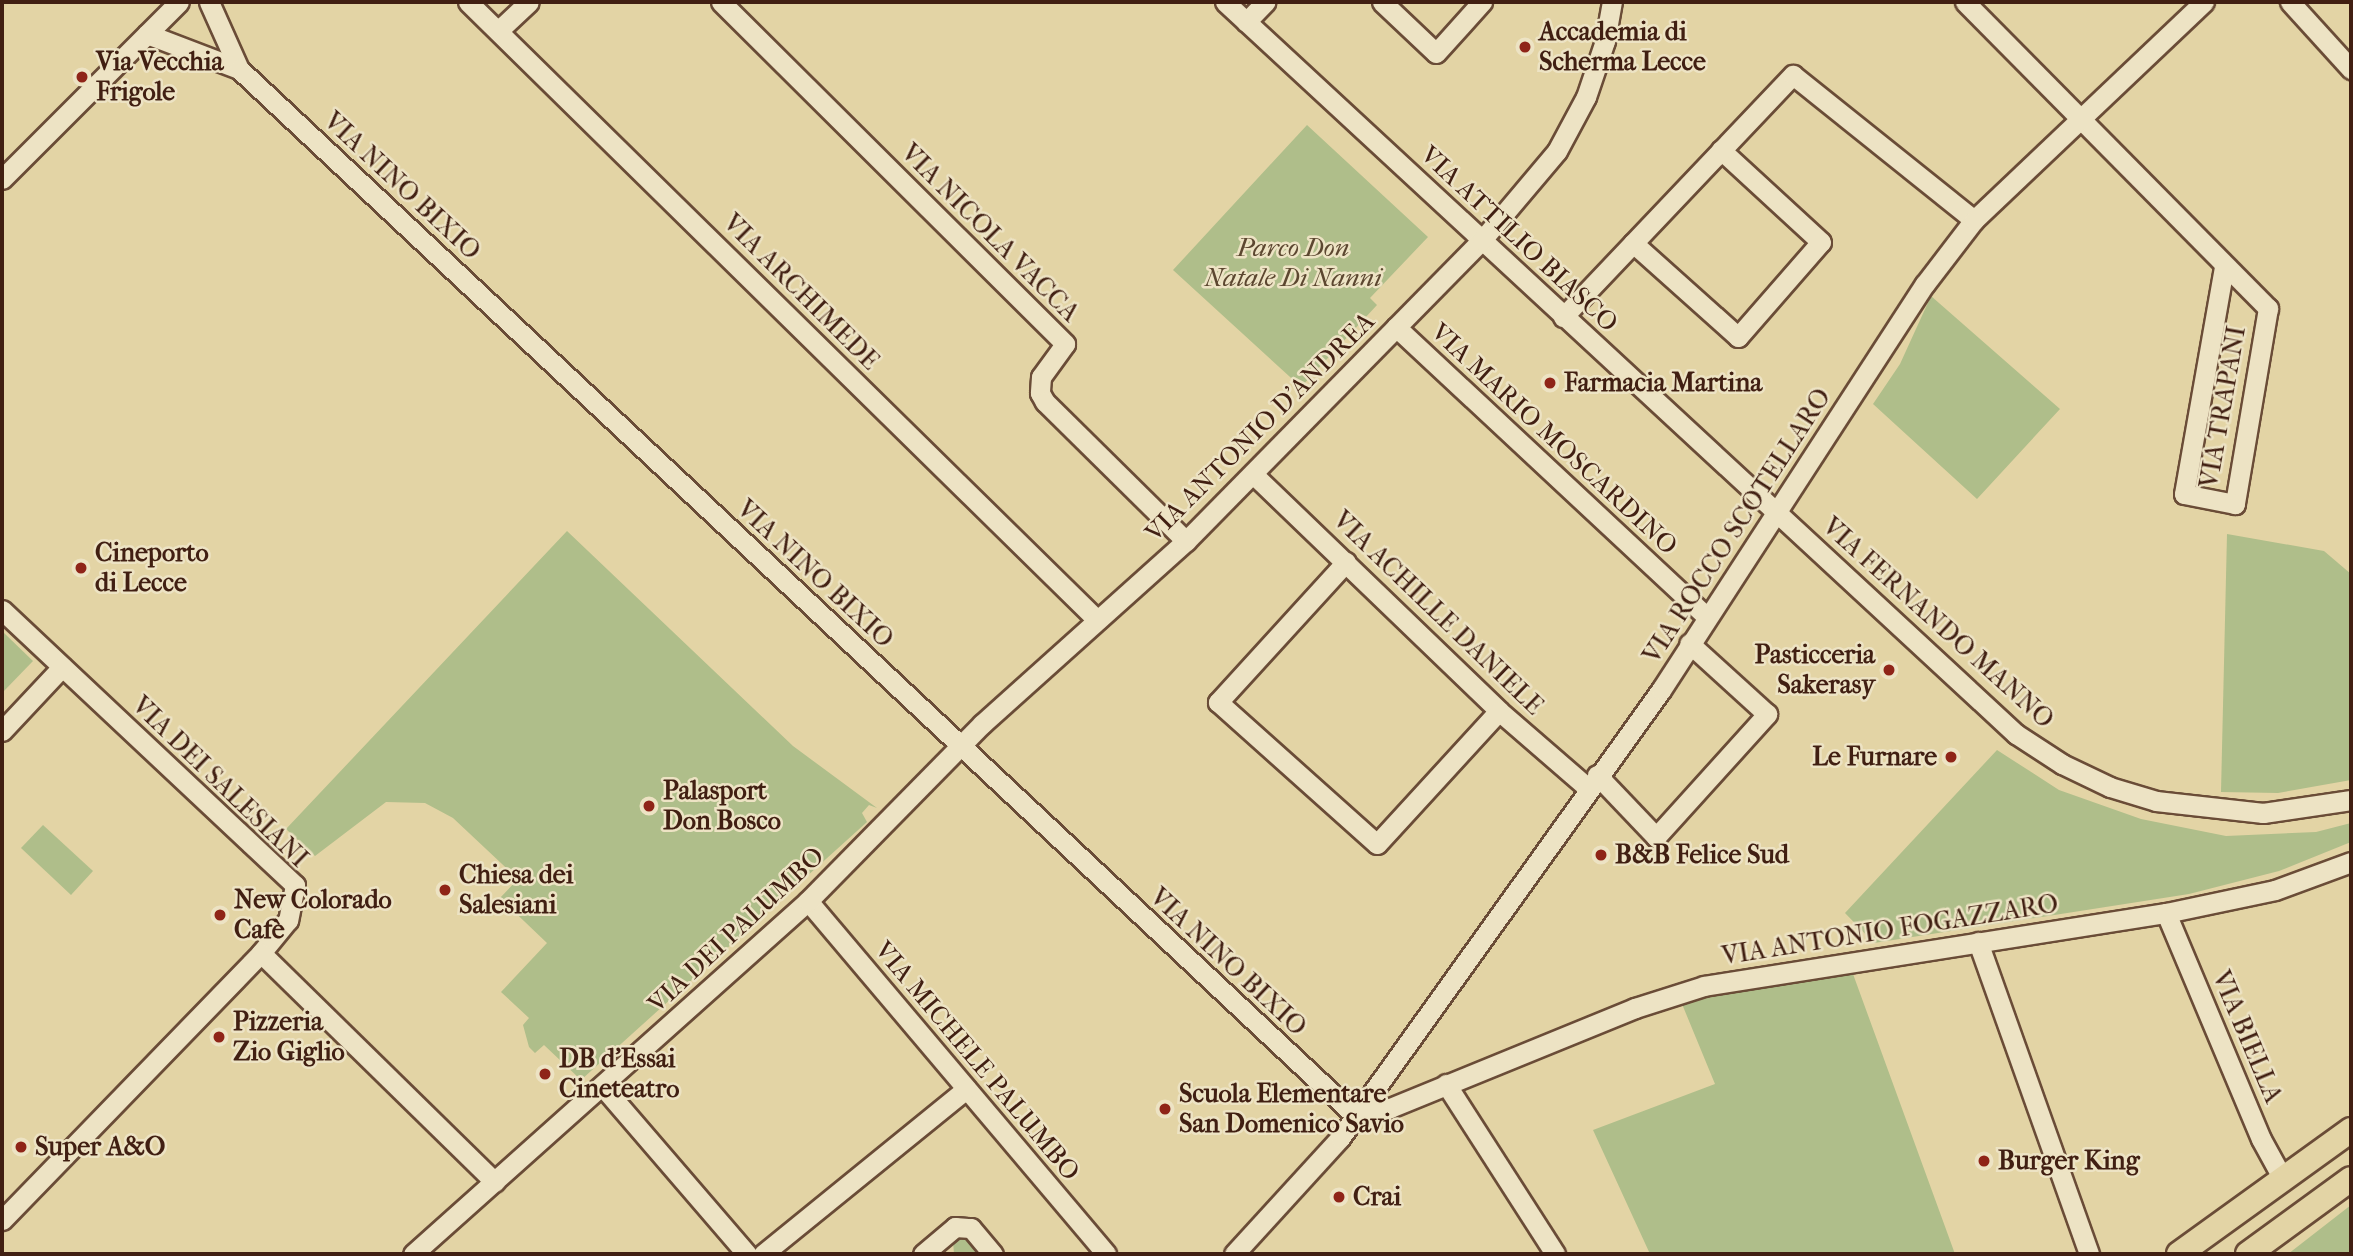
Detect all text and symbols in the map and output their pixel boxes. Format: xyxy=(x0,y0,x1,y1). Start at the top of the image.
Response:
place label: Accademia di Scherma Lecce xyxy=(1539,16,1706,78)
marker: Accademia di Scherma Lecce xyxy=(1517,39,1533,55)
place label: Via Vecchia Frigole xyxy=(96,46,224,108)
marker: Via Vecchia Frigole xyxy=(74,69,90,85)
street label: VIA NINO BIXIO xyxy=(317,106,487,266)
street label: VIA NICOLA VACCA xyxy=(894,137,1086,329)
street label: VIA ATTILIO BIASCO xyxy=(1414,139,1624,339)
street label: VIA ARCHIMEDE xyxy=(717,208,885,376)
park label: Parco Don Natale Di Nanni xyxy=(1204,232,1382,294)
street label: VIA ANTONIO D'ANDREA xyxy=(1139,306,1381,548)
street label: VIA MARIO MOSCARDINO xyxy=(1424,317,1684,561)
street label: VIA TRAPANI xyxy=(2193,323,2253,491)
place label: Farmacia Martina xyxy=(1564,367,1762,399)
marker: Farmacia Martina xyxy=(1542,375,1558,391)
street label: VIA ROCCO SCOTELLARO xyxy=(1636,383,1838,669)
street label: VIA NINO BIXIO xyxy=(730,494,900,654)
street label: VIA ACHILLE DANIELE xyxy=(1326,504,1550,722)
street label: VIA FERNANDO MANNO xyxy=(1816,511,2060,735)
place label: Cineporto di Lecce xyxy=(95,537,209,598)
marker: Cineporto di Lecce xyxy=(73,560,89,576)
place label: Pasticceria Sakerasy xyxy=(1755,639,1875,700)
marker: Pasticceria Sakerasy xyxy=(1881,662,1897,678)
street label: VIA DEI SALESIANI xyxy=(125,690,315,874)
place label: Le Furnare xyxy=(1812,741,1937,773)
marker: Le Furnare xyxy=(1943,749,1959,765)
place label: Palasport Don Bosco xyxy=(663,775,781,836)
marker: Palasport Don Bosco xyxy=(641,798,657,814)
place label: B&B Felice Sud xyxy=(1615,839,1789,871)
street label: VIA DEI PALUMBO xyxy=(642,840,830,1020)
marker: B&B Felice Sud xyxy=(1593,847,1609,863)
place label: Chiesa dei Salesiani xyxy=(459,859,573,920)
marker: Chiesa dei Salesiani xyxy=(437,882,453,898)
street label: VIA NINO BIXIO xyxy=(1143,882,1313,1042)
place label: New Colorado Cafè xyxy=(234,884,392,946)
street label: VIA ANTONIO FOGAZZARO xyxy=(1720,888,2060,972)
marker: New Colorado Cafè xyxy=(212,907,228,923)
street label: VIA MICHELE PALUMBO xyxy=(868,935,1086,1187)
street label: VIA BIELLA xyxy=(2205,966,2289,1108)
place label: Pizzeria Zio Giglio xyxy=(233,1006,345,1068)
marker: Pizzeria Zio Giglio xyxy=(211,1029,227,1045)
place label: DB d'Essai Cineteatro xyxy=(559,1043,679,1104)
marker: DB d'Essai Cineteatro xyxy=(537,1066,553,1082)
place label: Scuola Elementare San Domenico Savio xyxy=(1179,1078,1404,1140)
marker: Scuola Elementare San Domenico Savio xyxy=(1157,1101,1173,1117)
place label: Super A&O xyxy=(35,1131,165,1163)
marker: Super A&O xyxy=(13,1139,29,1155)
place label: Burger King xyxy=(1998,1145,2140,1177)
marker: Burger King xyxy=(1976,1153,1992,1169)
place label: Crai xyxy=(1353,1181,1401,1213)
marker: Crai xyxy=(1331,1189,1347,1205)

